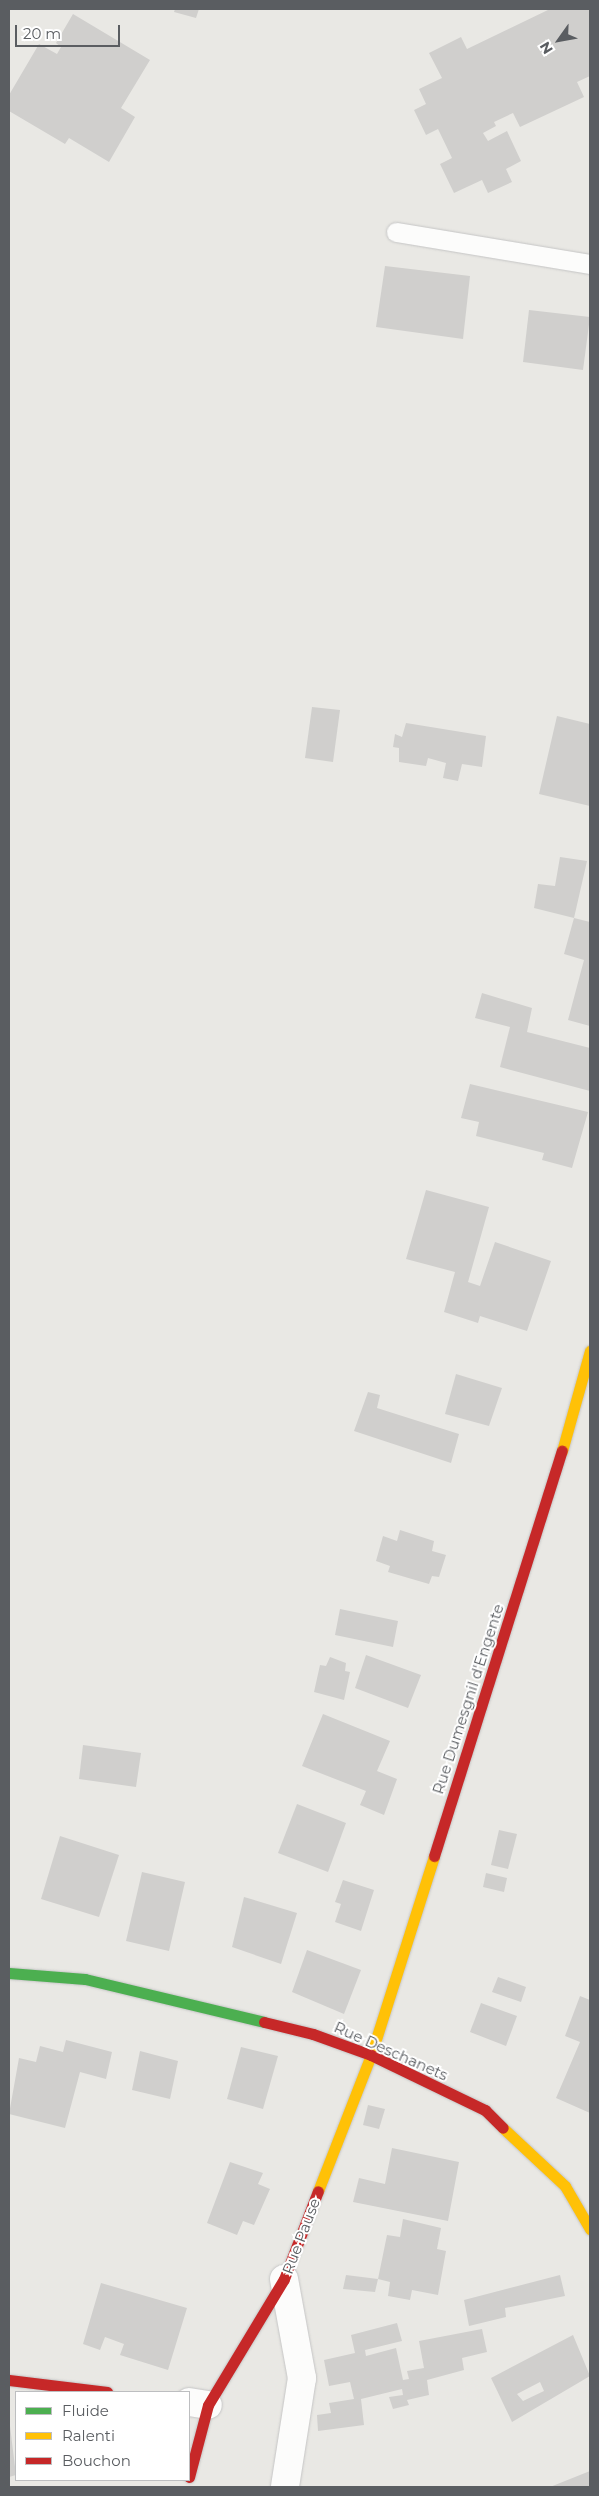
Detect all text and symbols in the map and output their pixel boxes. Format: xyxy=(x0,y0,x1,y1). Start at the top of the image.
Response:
scale bar xyxy=(18,15,122,47)
north arrow xyxy=(534,15,584,65)
text: 20 m xyxy=(23,24,61,43)
text: N xyxy=(536,38,557,58)
street label: Rue Dumesgnil d'Engente xyxy=(429,1602,507,1796)
street label: Rue Deschanets xyxy=(331,2018,451,2084)
street label: Rue Pause xyxy=(278,2196,324,2276)
legend xyxy=(15,2391,190,2481)
text: Fluide xyxy=(62,2401,109,2420)
text: Ralenti xyxy=(62,2426,115,2445)
text: Bouchon xyxy=(62,2451,131,2470)

